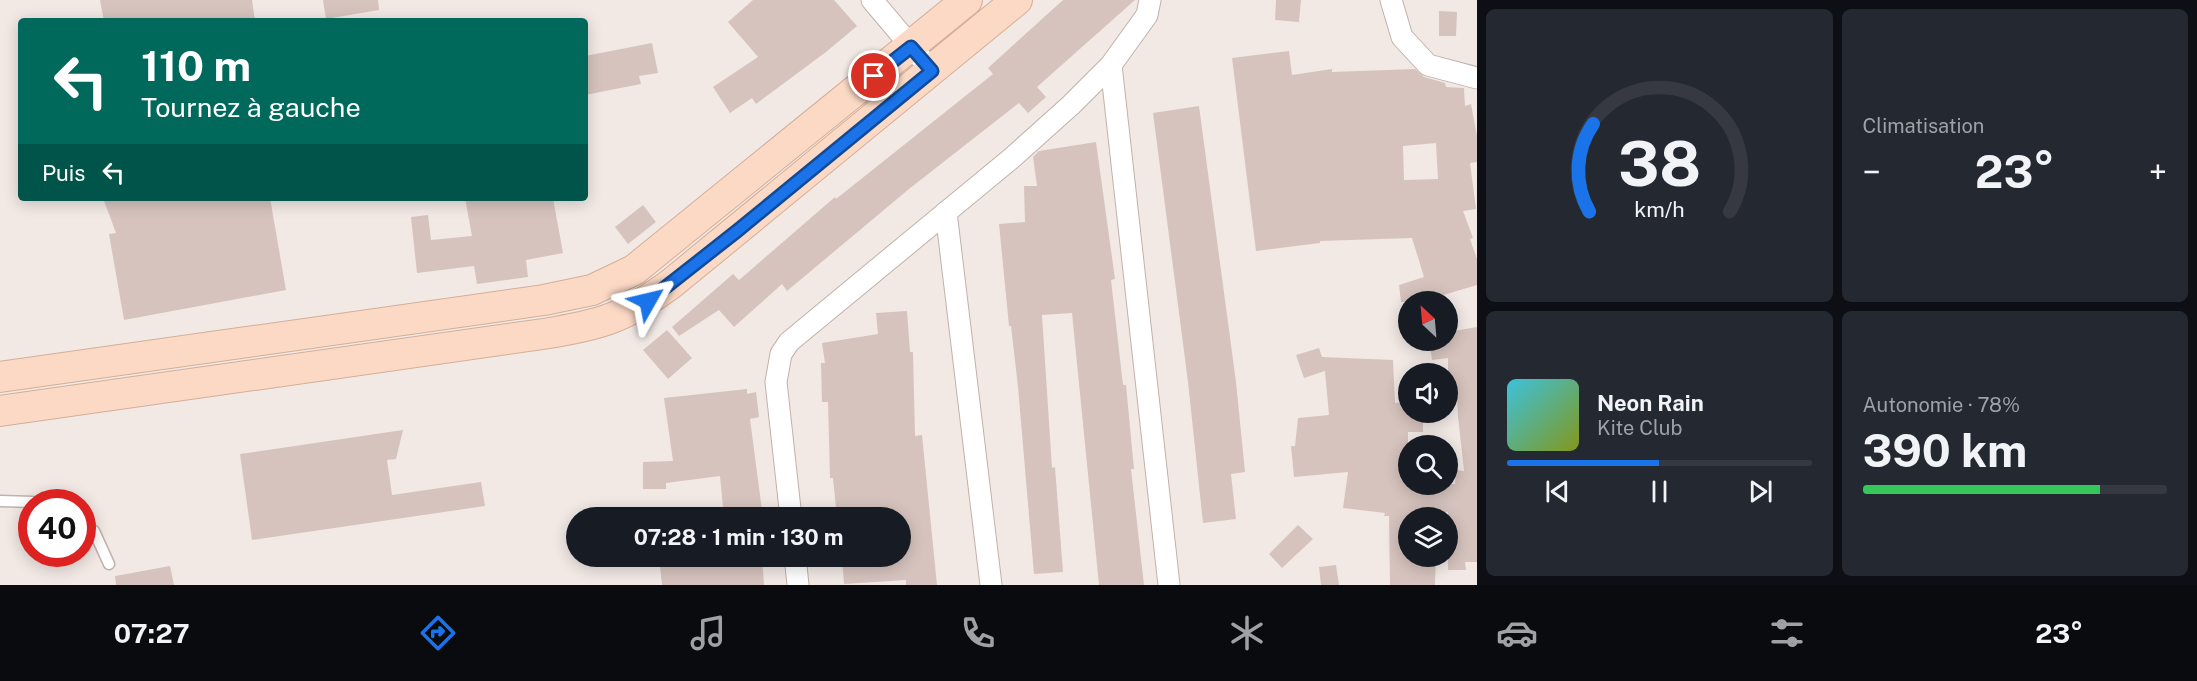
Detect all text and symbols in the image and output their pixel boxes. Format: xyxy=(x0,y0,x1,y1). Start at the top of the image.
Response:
text: 110 m xyxy=(141,41,251,90)
icon: left xyxy=(42,42,120,120)
pin xyxy=(848,50,899,101)
icon: arrive xyxy=(857,59,890,92)
text: Tournez à gauche xyxy=(141,91,361,123)
text: Climatisation xyxy=(1863,114,1984,138)
text: 38 xyxy=(1618,127,1701,200)
text: 23° xyxy=(1975,145,2055,198)
text: − xyxy=(1863,153,1881,191)
text: + xyxy=(2149,153,2167,191)
icon: left xyxy=(97,156,130,189)
text: Puis xyxy=(42,160,85,186)
text: km/h xyxy=(1634,198,1684,223)
position arrow xyxy=(616,269,680,333)
north arrow xyxy=(1398,291,1458,351)
map controls xyxy=(1398,291,1458,567)
button: sound xyxy=(1398,363,1458,423)
text: Neon Rain xyxy=(1597,390,1704,416)
text: Autonomie · 78% xyxy=(1863,393,2020,417)
text: Kite Club xyxy=(1597,416,1682,440)
text: 390 km xyxy=(1863,424,2027,477)
button: search xyxy=(1398,435,1458,495)
icon: previous xyxy=(1541,475,1574,508)
icon: pause xyxy=(1643,475,1676,508)
icon: next xyxy=(1744,475,1777,508)
speed limit sign: 40 xyxy=(18,489,96,567)
button: layers xyxy=(1398,507,1458,567)
text: 07:28 · 1 min · 130 m xyxy=(634,524,843,550)
icon: directions xyxy=(417,612,459,654)
icon: music xyxy=(687,612,729,654)
icon: phone xyxy=(957,612,999,654)
icon: climate xyxy=(1226,612,1268,654)
icon: car xyxy=(1496,612,1538,654)
icon: filters xyxy=(1766,612,1808,654)
text: 07:27 xyxy=(114,617,190,649)
text: 23° xyxy=(2035,617,2083,649)

